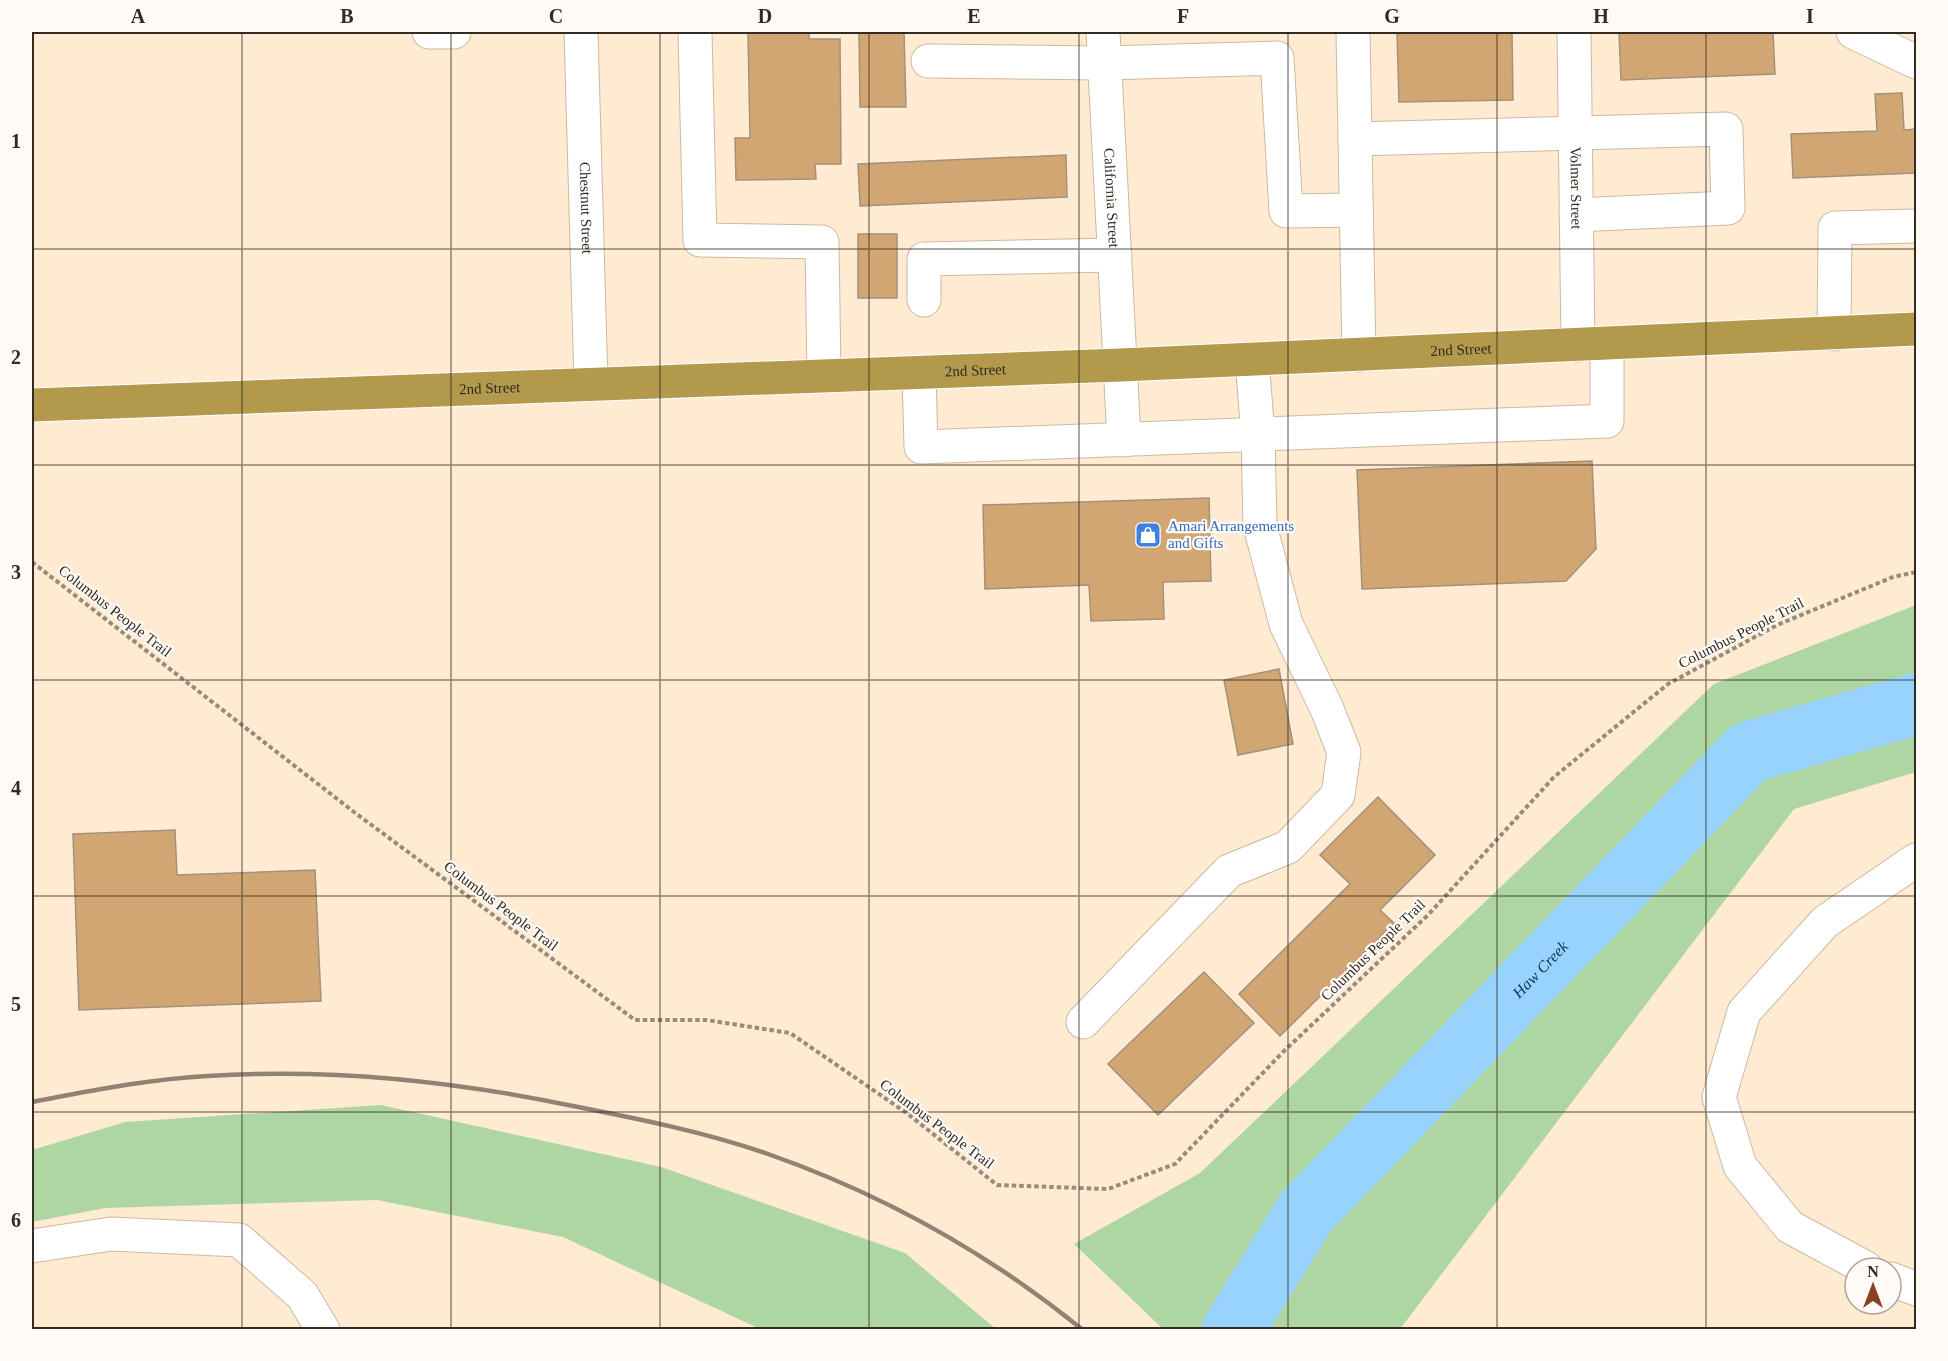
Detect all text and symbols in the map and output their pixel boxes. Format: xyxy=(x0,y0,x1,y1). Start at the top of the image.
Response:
text: A xyxy=(131,5,146,27)
text: B xyxy=(340,5,354,27)
text: C xyxy=(549,5,563,27)
text: D xyxy=(758,5,772,27)
text: E xyxy=(967,5,981,27)
text: F xyxy=(1177,5,1189,27)
text: G xyxy=(1384,5,1400,27)
text: H xyxy=(1593,5,1609,27)
text: I xyxy=(1806,5,1814,27)
text: 1 xyxy=(11,130,21,152)
street label: Volmer Street xyxy=(1567,147,1585,230)
street label: California Street xyxy=(1101,148,1122,249)
street label: Chestnut Street xyxy=(577,162,595,255)
street label: 2nd Street xyxy=(1430,340,1493,359)
text: 2 xyxy=(11,346,21,368)
street label: 2nd Street xyxy=(944,361,1007,379)
street label: 2nd Street xyxy=(459,379,521,397)
place label: Amari Arrangements and Gifts xyxy=(1168,518,1294,551)
shop icon: Amari Arrangements and Gifts xyxy=(1133,520,1163,550)
text: 3 xyxy=(11,561,21,583)
street label: Columbus People Trail xyxy=(56,562,174,660)
street label: Columbus People Trail xyxy=(1676,594,1806,672)
text: 4 xyxy=(11,777,21,799)
street label: Columbus People Trail xyxy=(441,858,561,954)
street label: Columbus People Trail xyxy=(1318,896,1428,1004)
water label: Haw Creek xyxy=(1509,937,1572,1002)
text: 5 xyxy=(11,993,21,1015)
street label: Columbus People Trail xyxy=(877,1076,997,1172)
text: 6 xyxy=(11,1209,21,1231)
north arrow xyxy=(1843,1256,1903,1316)
text: N xyxy=(1867,1263,1879,1280)

